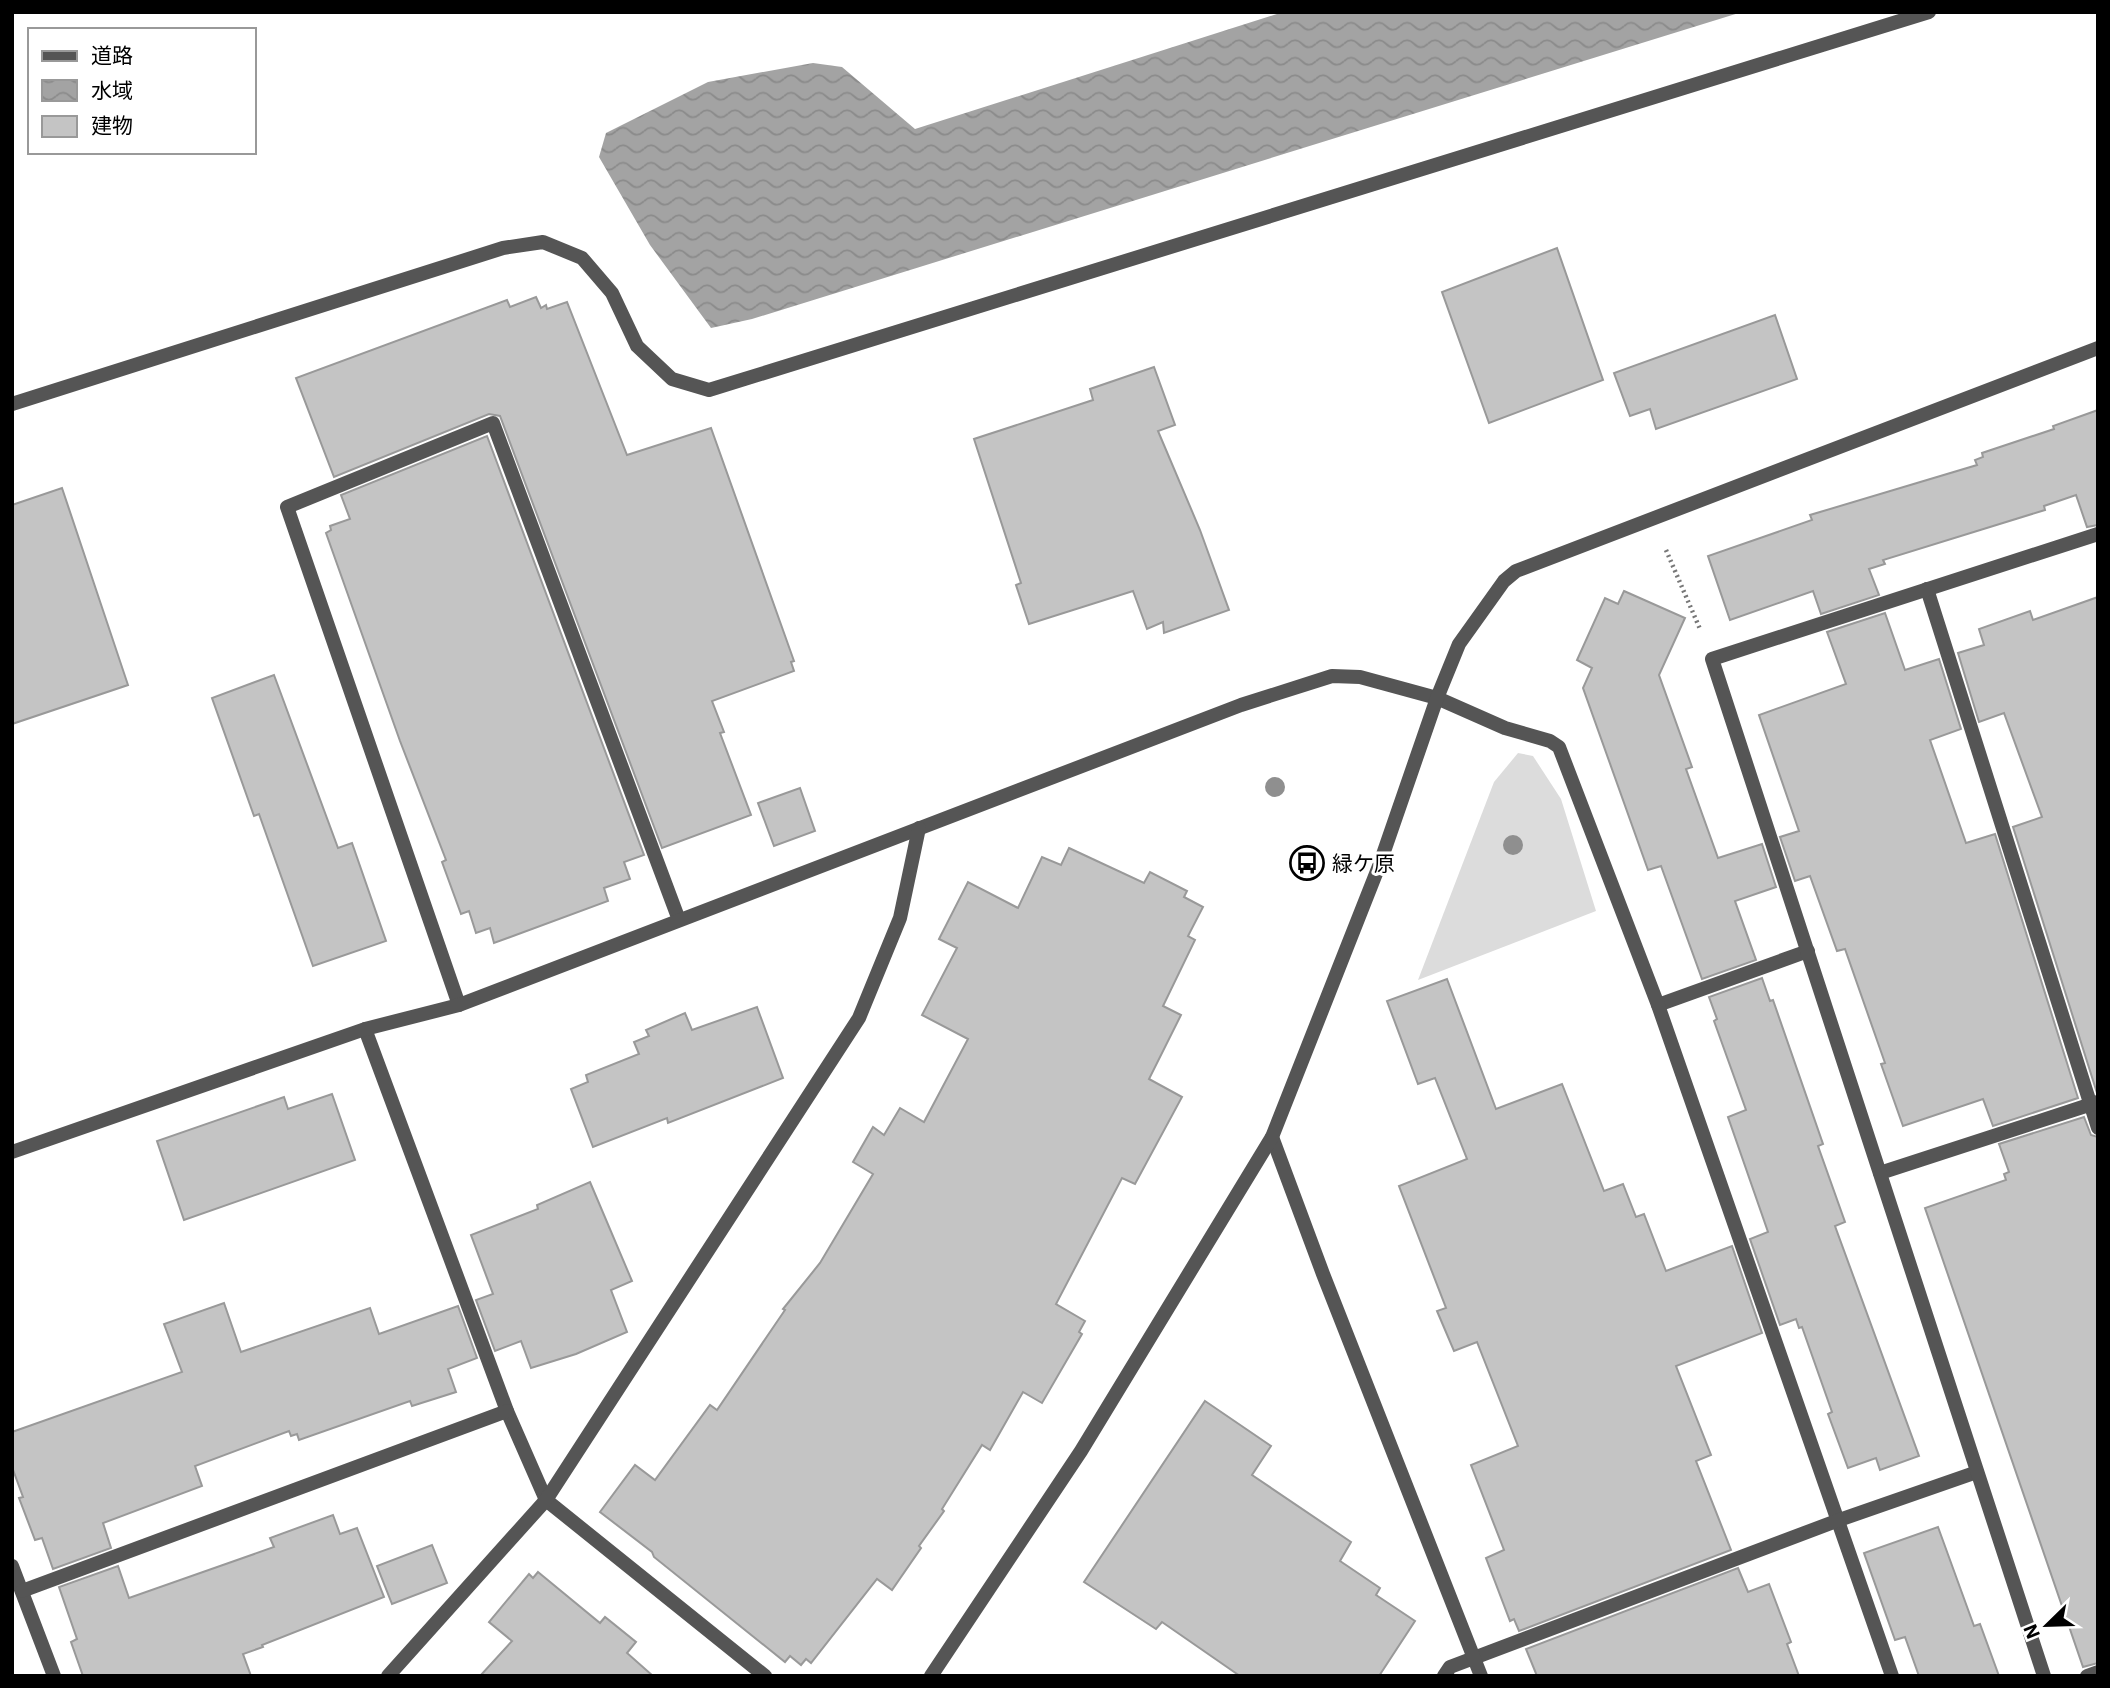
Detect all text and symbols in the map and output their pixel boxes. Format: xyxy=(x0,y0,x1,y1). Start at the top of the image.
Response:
legend xyxy=(28,28,256,154)
text: 道路 xyxy=(91,41,133,69)
text: 水域 xyxy=(91,76,133,104)
text: 建物 xyxy=(91,111,133,139)
bus stop icon: 緑ケ原 xyxy=(1288,844,1326,882)
place label: 緑ケ原 xyxy=(1332,849,1395,877)
north arrow xyxy=(2012,1590,2082,1660)
text: N xyxy=(2018,1621,2045,1643)

